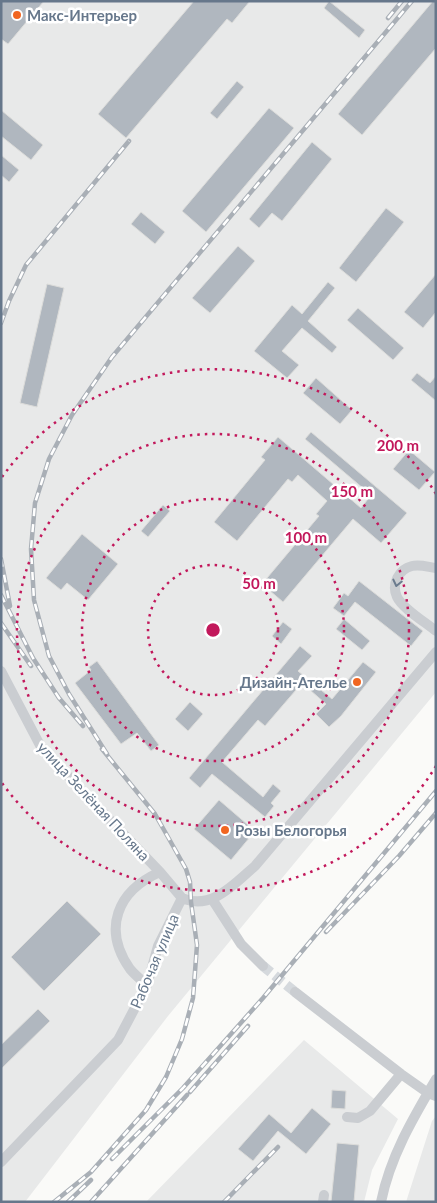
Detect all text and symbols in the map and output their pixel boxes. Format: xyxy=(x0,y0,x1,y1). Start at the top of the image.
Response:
place label: Макс-Интерьер xyxy=(27,6,137,24)
marker: Макс-Интерьер xyxy=(11,9,23,21)
text: 200 m xyxy=(377,436,419,454)
text: 150 m xyxy=(331,482,373,500)
text: 100 m xyxy=(285,528,327,546)
text: 50 m xyxy=(242,574,276,592)
one-way arrow xyxy=(392,578,403,587)
centre of rings xyxy=(204,621,222,639)
place label: Дизайн-Ателье xyxy=(240,673,347,691)
marker: Дизайн-Ателье xyxy=(351,676,363,688)
street label: улица Зелёная Поляна xyxy=(34,738,154,864)
place label: Розы Белогорья xyxy=(235,821,347,839)
marker: Розы Белогорья xyxy=(219,824,231,836)
street label: Рабочая улица xyxy=(126,911,182,1011)

